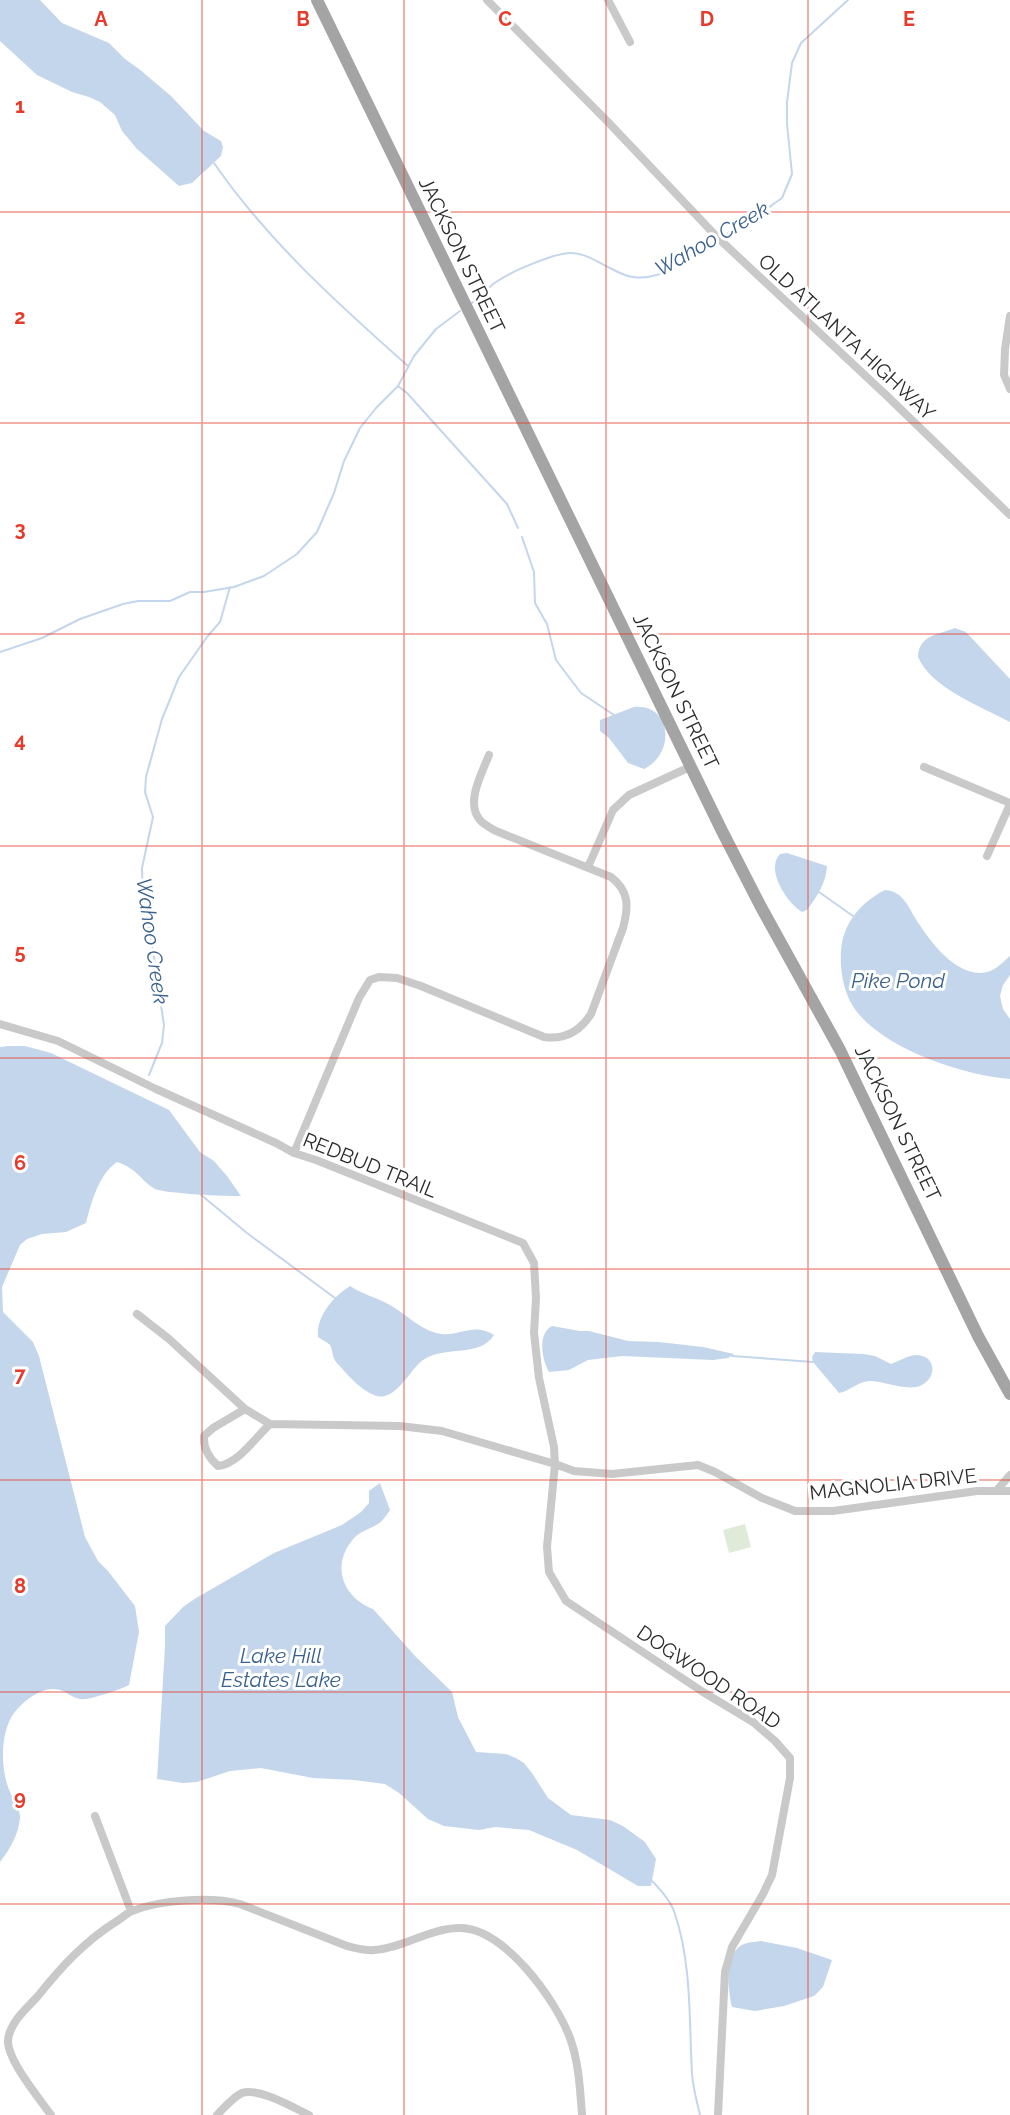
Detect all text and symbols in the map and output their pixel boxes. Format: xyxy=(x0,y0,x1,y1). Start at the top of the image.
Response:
text: A xyxy=(94,7,108,31)
text: B xyxy=(296,7,310,31)
text: C xyxy=(498,7,512,31)
text: D xyxy=(700,7,714,31)
text: E xyxy=(903,7,915,31)
text: 1 xyxy=(15,94,25,118)
street label: JACKSON STREET xyxy=(414,173,510,337)
water label: Wahoo Creek xyxy=(650,196,773,281)
street label: OLD ATLANTA HIGHWAY xyxy=(754,249,940,425)
text: 2 xyxy=(14,305,26,329)
text: 3 xyxy=(14,517,26,541)
street label: JACKSON STREET xyxy=(628,609,724,773)
text: 4 xyxy=(14,728,26,752)
water label: Wahoo Creek xyxy=(131,876,174,1006)
text: 5 xyxy=(14,940,26,964)
water label: Pike Pond xyxy=(851,968,945,993)
street label: JACKSON STREET xyxy=(850,1041,946,1205)
street label: REDBUD TRAIL xyxy=(300,1127,441,1203)
text: 6 xyxy=(14,1151,26,1175)
text: 7 xyxy=(14,1363,26,1387)
street label: MAGNOLIA DRIVE xyxy=(808,1463,978,1505)
text: 8 xyxy=(14,1574,26,1598)
street label: DOGWOOD ROAD xyxy=(632,1620,786,1734)
water label: Lake Hill Estates Lake xyxy=(221,1643,341,1692)
text: 9 xyxy=(14,1786,26,1810)

